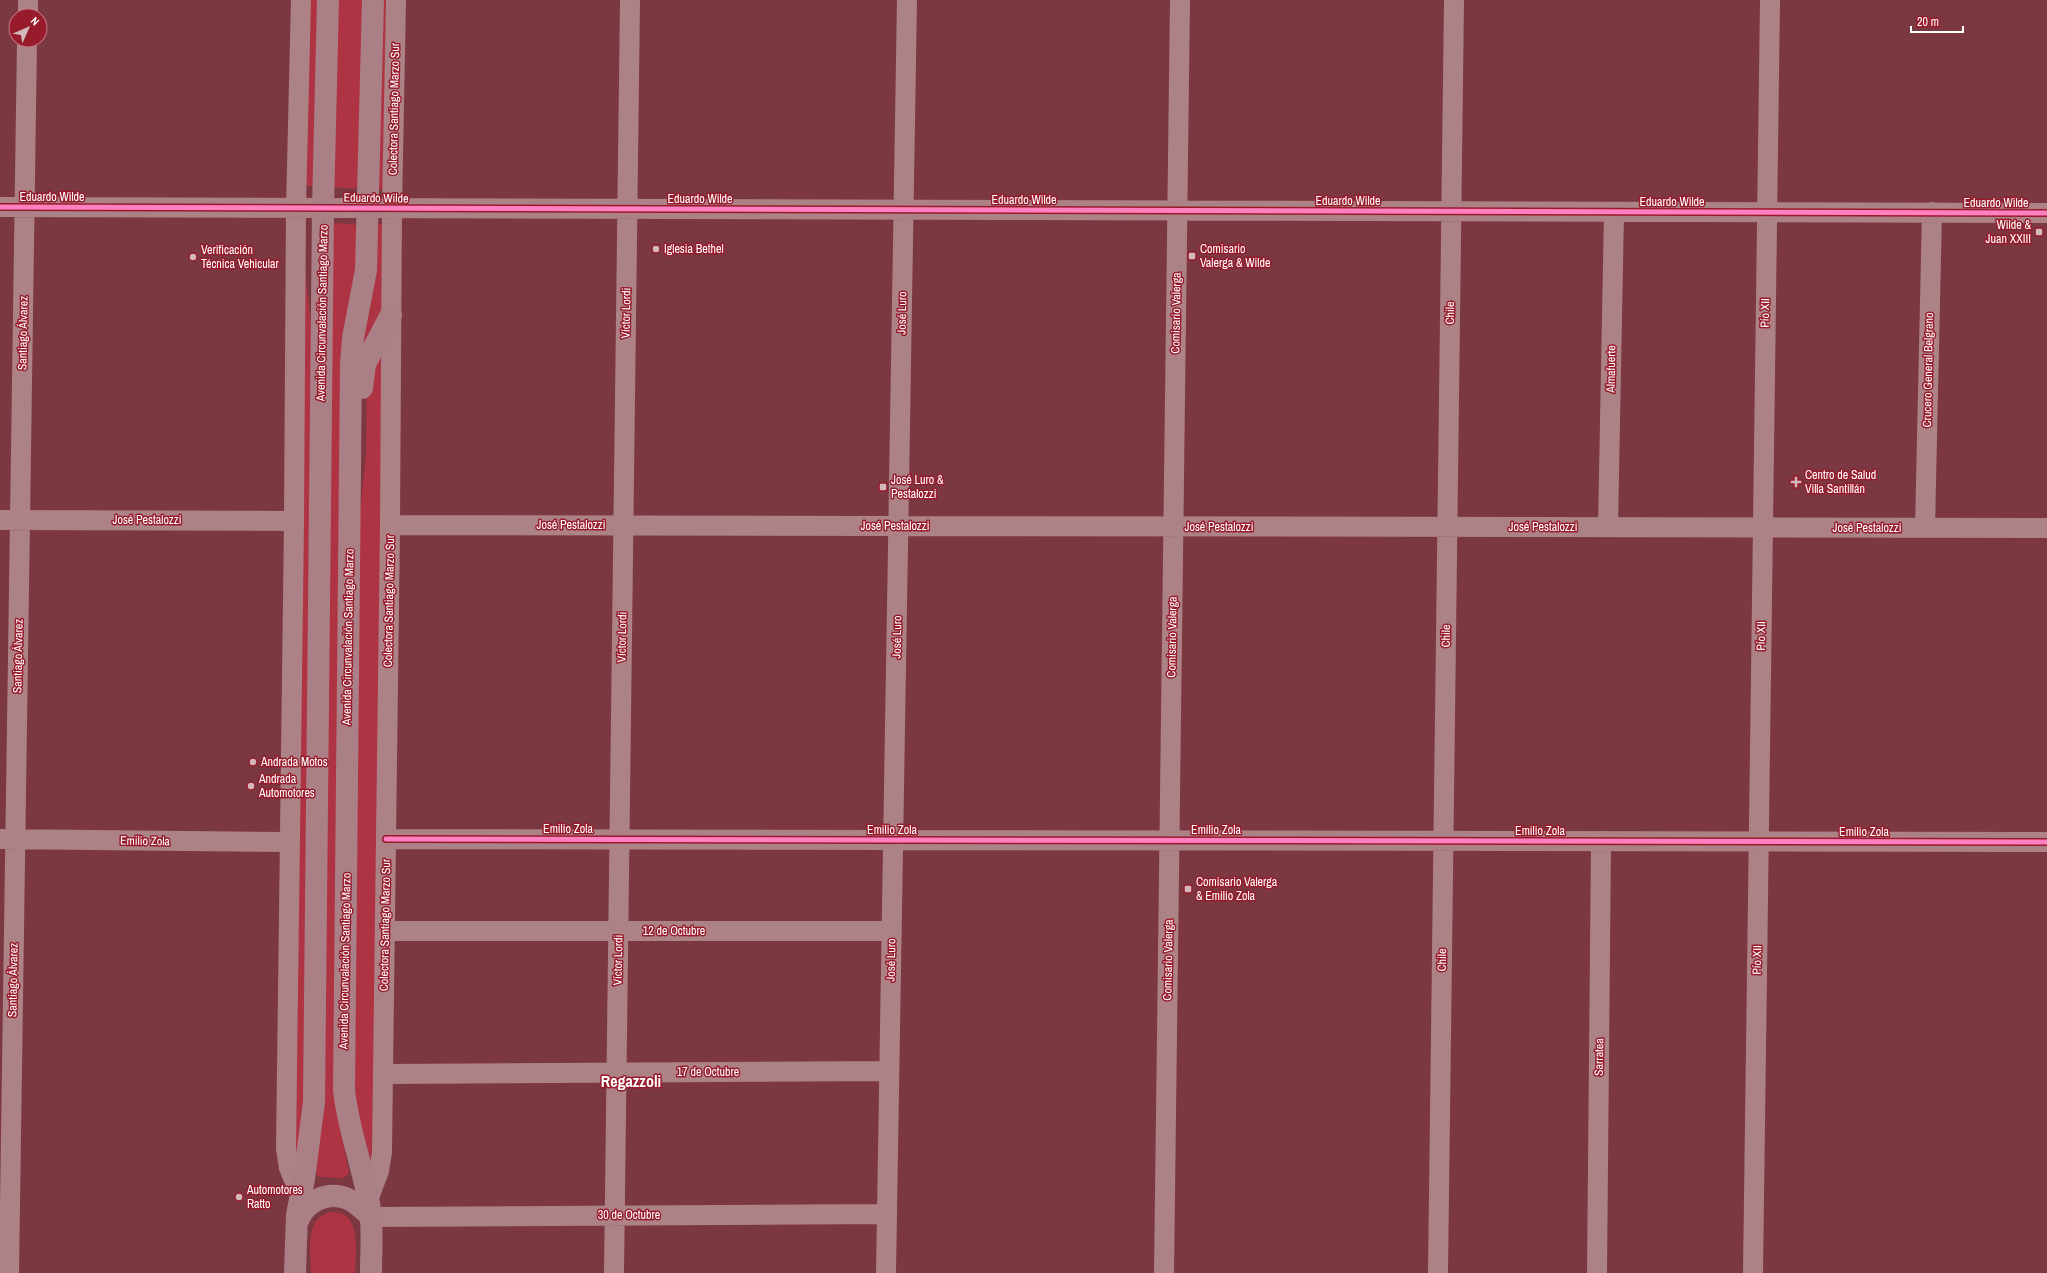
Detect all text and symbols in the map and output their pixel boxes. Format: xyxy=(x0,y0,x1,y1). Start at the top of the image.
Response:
north arrow xyxy=(8,8,48,48)
scale bar xyxy=(1911,8,1963,34)
text: N xyxy=(28,14,42,28)
text: 20 m xyxy=(1917,14,1939,30)
street label: Colectora Santiago Marzo Sur xyxy=(385,42,403,175)
street label: Eduardo Wilde xyxy=(19,189,85,205)
street label: Eduardo Wilde xyxy=(343,189,409,207)
street label: Eduardo Wilde xyxy=(667,191,733,207)
street label: Eduardo Wilde xyxy=(991,192,1057,208)
street label: Eduardo Wilde xyxy=(1315,193,1381,209)
street label: Eduardo Wilde xyxy=(1639,194,1705,210)
street label: Eduardo Wilde xyxy=(1963,195,2029,211)
place label: Wilde & Juan XXIII xyxy=(1986,217,2031,247)
street label: Avenida Circunvalación Santiago Marzo xyxy=(312,225,332,402)
marker: Wilde & Juan XXIII xyxy=(2034,227,2044,237)
place label: Iglesia Bethel xyxy=(664,241,724,257)
place label: Comisario Valerga & Wilde xyxy=(1200,241,1270,271)
place label: Verificación Técnica Vehicular xyxy=(201,242,279,272)
marker: Iglesia Bethel xyxy=(651,244,661,254)
marker: Comisario Valerga & Wilde xyxy=(1187,251,1197,261)
marker: Verificación Técnica Vehicular xyxy=(188,252,198,262)
street label: Comisario Valerga xyxy=(1167,272,1185,354)
street label: Víctor Lordi xyxy=(618,288,634,338)
street label: José Luro xyxy=(894,291,910,335)
street label: Santiago Álvarez xyxy=(14,296,32,370)
street label: Pío XII xyxy=(1757,298,1773,328)
street label: Chile xyxy=(1442,301,1458,325)
street label: Crucero General Belgrano xyxy=(1919,312,1937,428)
street label: Almafuerte xyxy=(1603,345,1619,394)
place label: Centro de Salud Villa Santillán xyxy=(1805,467,1876,497)
place label: José Luro & Pestalozzi xyxy=(891,472,944,502)
marker: Centro de Salud Villa Santillán xyxy=(1790,476,1802,488)
marker: José Luro & Pestalozzi xyxy=(878,482,888,492)
street label: José Pestalozzi xyxy=(113,512,181,528)
street label: José Pestalozzi xyxy=(537,517,605,533)
street label: José Pestalozzi xyxy=(861,518,929,534)
street label: José Pestalozzi xyxy=(1185,519,1253,535)
street label: José Pestalozzi xyxy=(1509,519,1577,535)
street label: José Pestalozzi xyxy=(1833,520,1901,536)
street label: Colectora Santiago Marzo Sur xyxy=(380,534,398,667)
street label: Avenida Circunvalación Santiago Marzo xyxy=(338,549,358,726)
street label: Comisario Valerga xyxy=(1163,596,1181,678)
street label: Víctor Lordi xyxy=(614,612,630,662)
street label: José Luro xyxy=(889,615,905,659)
street label: Santiago Álvarez xyxy=(9,619,27,693)
street label: Pío XII xyxy=(1753,621,1769,651)
street label: Chile xyxy=(1438,624,1454,648)
place label: Andrada Motos xyxy=(260,754,328,770)
marker: Andrada Motos xyxy=(248,757,258,767)
place label: Andrada Automotores xyxy=(258,771,315,801)
marker: Andrada Automotores xyxy=(246,781,256,791)
street label: Emilio Zola xyxy=(543,821,593,837)
street label: Emilio Zola xyxy=(867,822,917,838)
street label: Emilio Zola xyxy=(1191,822,1241,838)
street label: Emilio Zola xyxy=(1515,823,1565,839)
street label: Emilio Zola xyxy=(1839,824,1889,840)
street label: Emilio Zola xyxy=(120,833,171,849)
street label: Colectora Santiago Marzo Sur xyxy=(376,858,394,991)
street label: Avenida Circunvalación Santiago Marzo xyxy=(335,873,355,1050)
place label: Comisario Valerga & Emilio Zola xyxy=(1196,874,1278,904)
marker: Comisario Valerga & Emilio Zola xyxy=(1183,884,1193,894)
street label: Comisario Valerga xyxy=(1159,919,1177,1001)
street label: 12 de Octubre xyxy=(643,923,705,939)
street label: Víctor Lordi xyxy=(610,935,626,985)
street label: José Luro xyxy=(883,938,899,982)
street label: Santiago Álvarez xyxy=(4,943,22,1017)
street label: Pío XII xyxy=(1749,945,1765,975)
street label: Chile xyxy=(1434,948,1450,972)
street label: Sarratea xyxy=(1591,1037,1607,1076)
street label: 17 de Octubre xyxy=(677,1064,739,1080)
district label: Regazzoli xyxy=(601,1070,661,1092)
place label: Automotores Ratto xyxy=(246,1182,303,1212)
marker: Automotores Ratto xyxy=(234,1192,244,1202)
street label: 30 de Octubre xyxy=(598,1207,660,1223)

